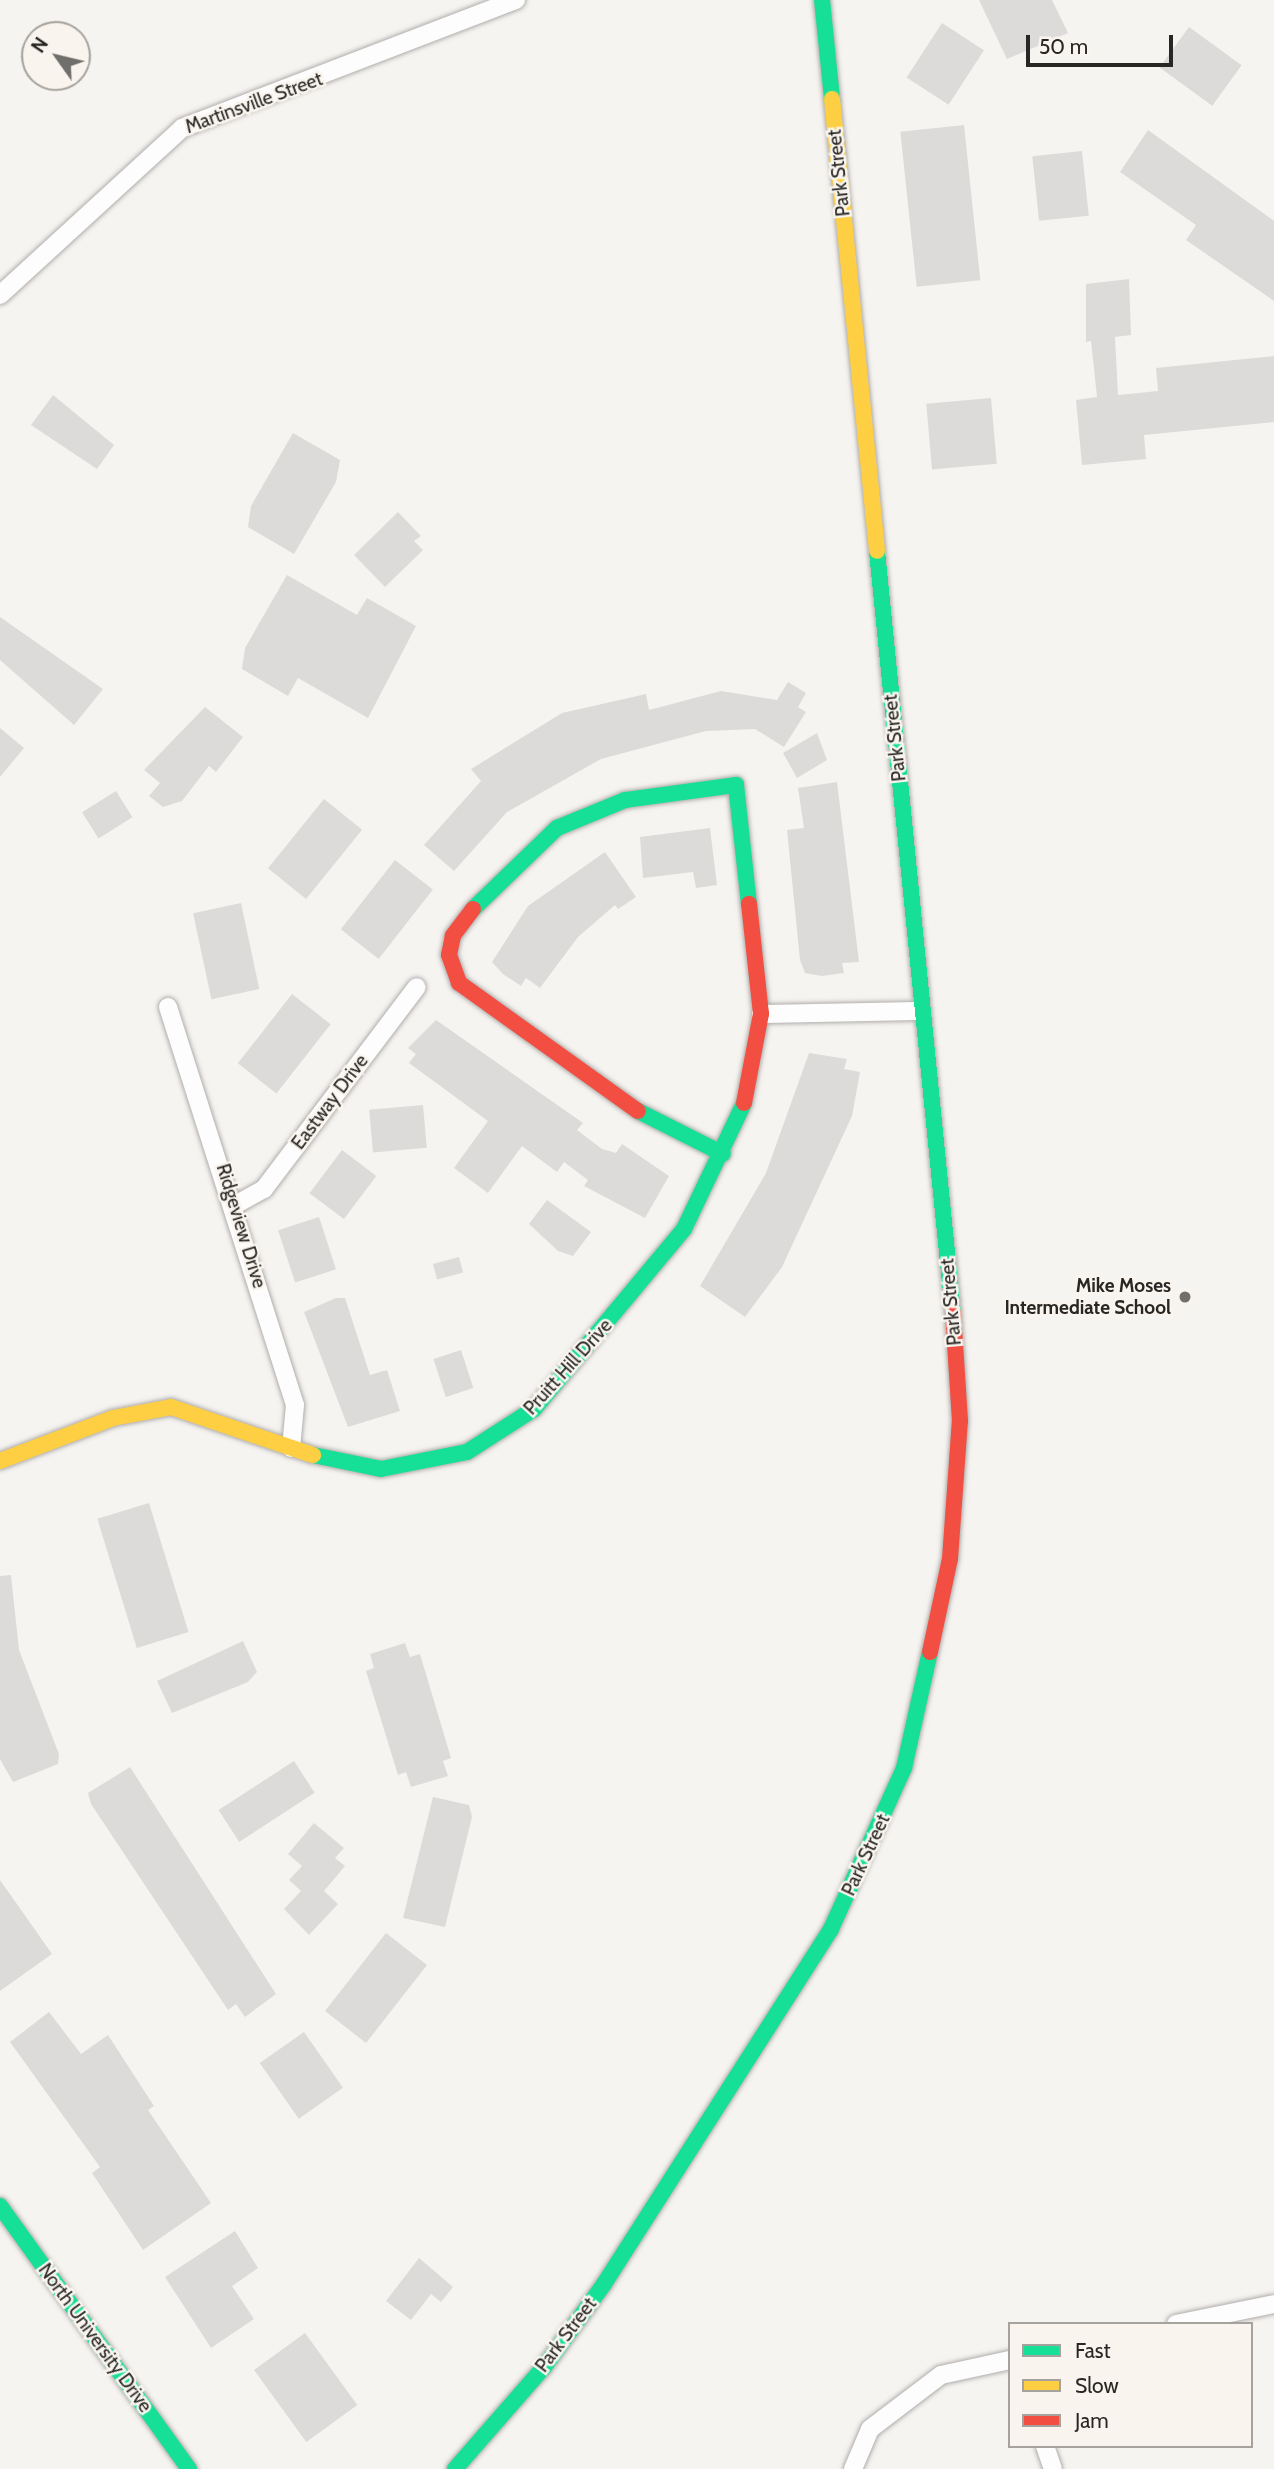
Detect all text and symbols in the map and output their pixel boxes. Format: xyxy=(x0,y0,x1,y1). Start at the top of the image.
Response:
north arrow xyxy=(21,21,91,91)
scale bar xyxy=(1029,21,1176,65)
text: N xyxy=(27,33,53,57)
text: 50 m xyxy=(1039,34,1088,59)
street label: Martinsville Street xyxy=(182,68,326,138)
street label: Park Street xyxy=(823,128,855,218)
street label: Park Street xyxy=(879,693,911,783)
street label: Eastway Drive xyxy=(287,1050,373,1154)
street label: Ridgeview Drive xyxy=(211,1161,271,1291)
street label: Park Street xyxy=(936,1258,966,1346)
place label: Mike Moses Intermediate School xyxy=(1004,1275,1171,1319)
marker: Mike Moses Intermediate School xyxy=(1177,1289,1193,1305)
street label: Pruitt Hill Drive xyxy=(519,1314,617,1420)
street label: Park Street xyxy=(837,1811,895,1899)
street label: North University Drive xyxy=(33,2259,157,2417)
street label: Park Street xyxy=(531,2293,601,2377)
legend xyxy=(1008,2322,1253,2448)
text: Fast xyxy=(1075,2338,1111,2363)
text: Slow xyxy=(1075,2373,1119,2398)
text: Jam xyxy=(1075,2408,1109,2433)

